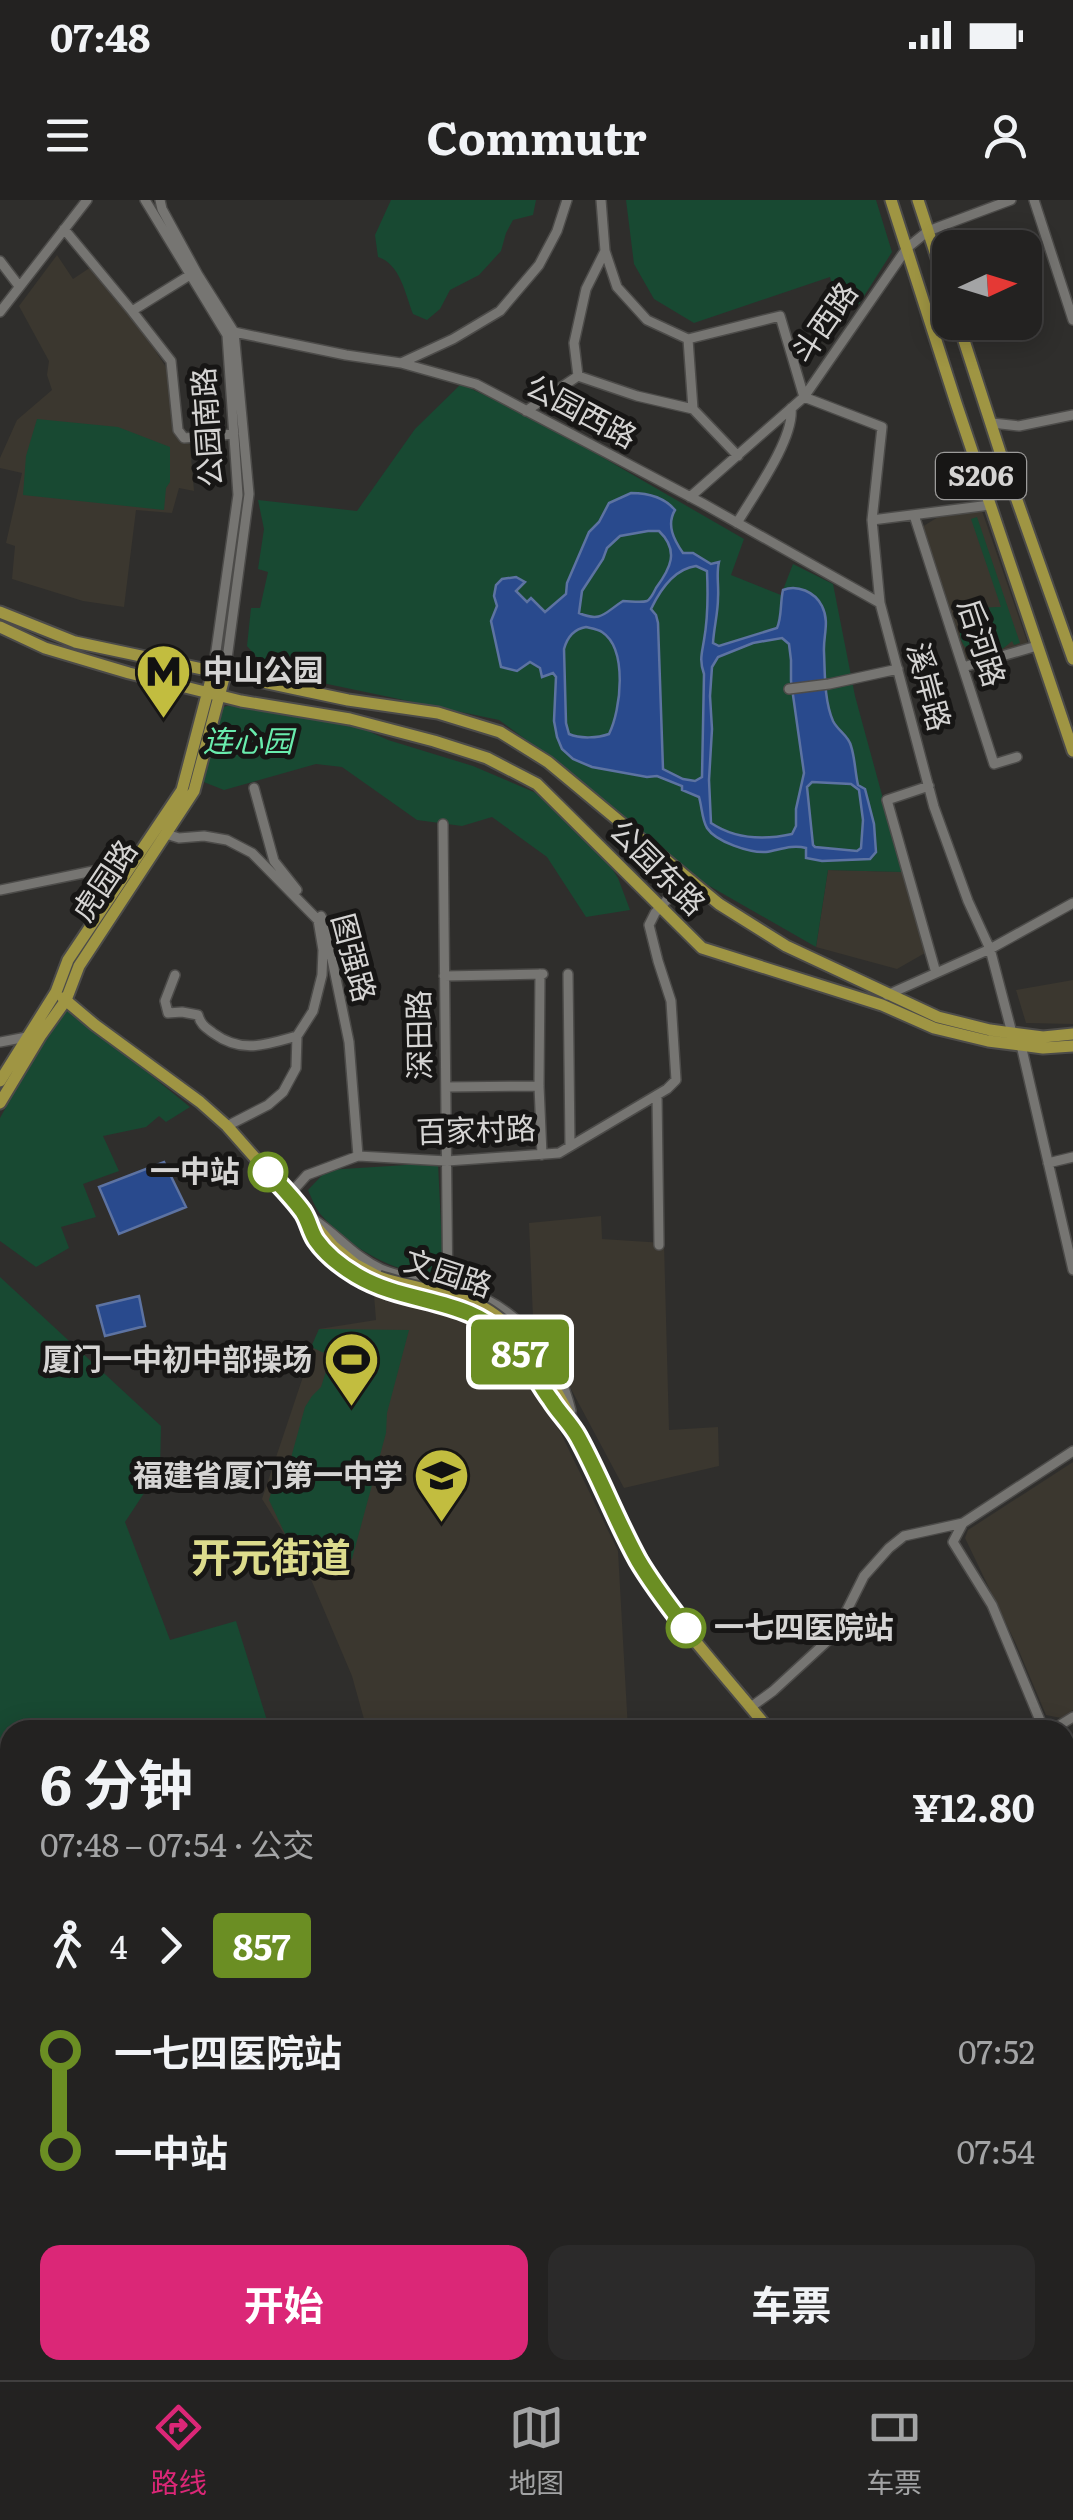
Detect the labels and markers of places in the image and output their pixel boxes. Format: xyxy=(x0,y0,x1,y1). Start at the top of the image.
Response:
metro station icon: 中山公园 xyxy=(134,641,194,720)
place label: 中山公园 xyxy=(203,646,323,690)
place label: 一中站 xyxy=(150,1147,240,1191)
marker: 一中站 xyxy=(249,1153,287,1191)
sports icon: 厦门一中初中部操场 xyxy=(321,1330,381,1409)
place label: 厦门一中初中部操场 xyxy=(42,1335,312,1379)
school or university icon: 福建省厦门第一中学 xyxy=(412,1446,472,1525)
place label: 福建省厦门第一中学 xyxy=(133,1451,403,1495)
place label: 一七四医院站 xyxy=(714,1603,894,1647)
marker: 一七四医院站 xyxy=(667,1609,705,1647)

